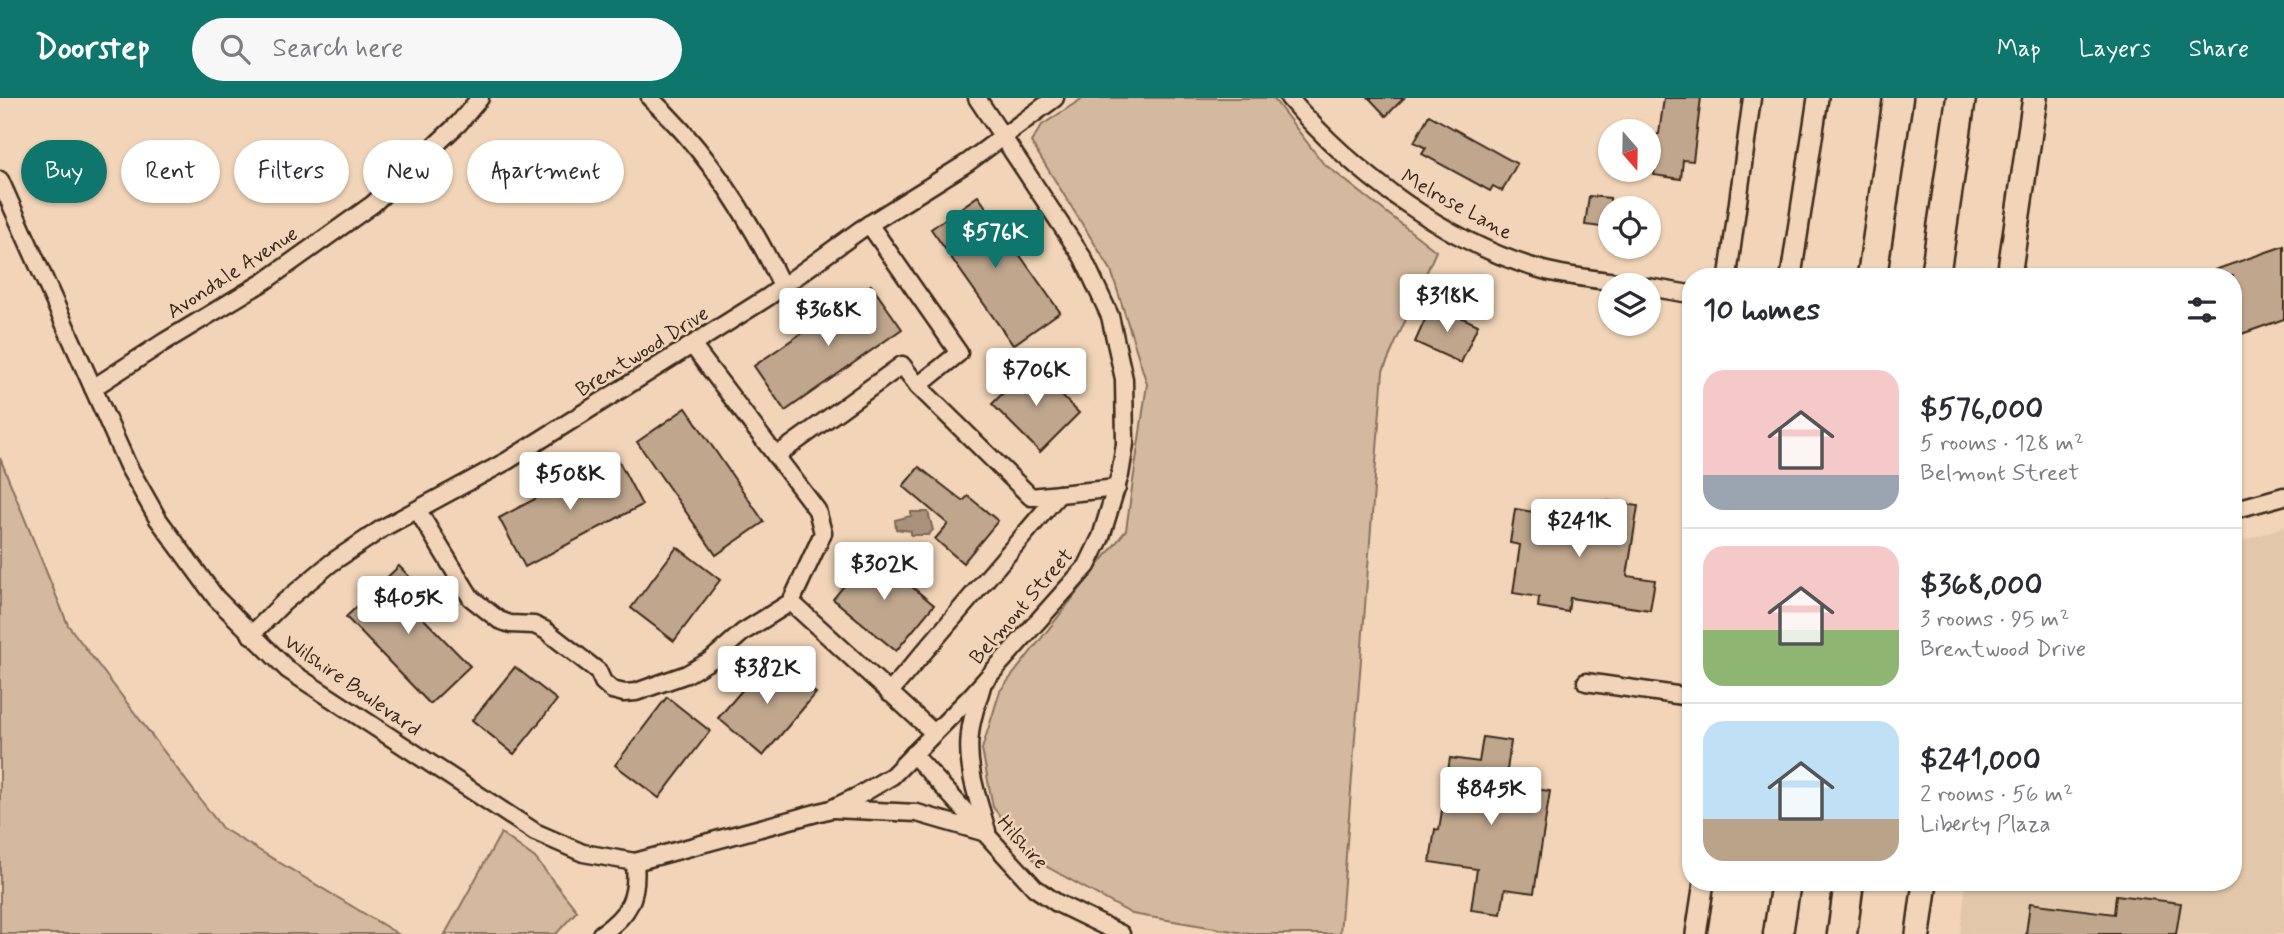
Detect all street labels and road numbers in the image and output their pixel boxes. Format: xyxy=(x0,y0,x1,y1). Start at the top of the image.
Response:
street label: Melrose Lane xyxy=(1396,163,1517,247)
street label: Avondale Avenue xyxy=(162,220,303,326)
street label: Brentwood Drive xyxy=(571,300,714,404)
street label: Belmont Street xyxy=(964,543,1080,671)
street label: Wilshire Boulevard xyxy=(278,628,427,744)
street label: Hilshire xyxy=(990,809,1054,876)

